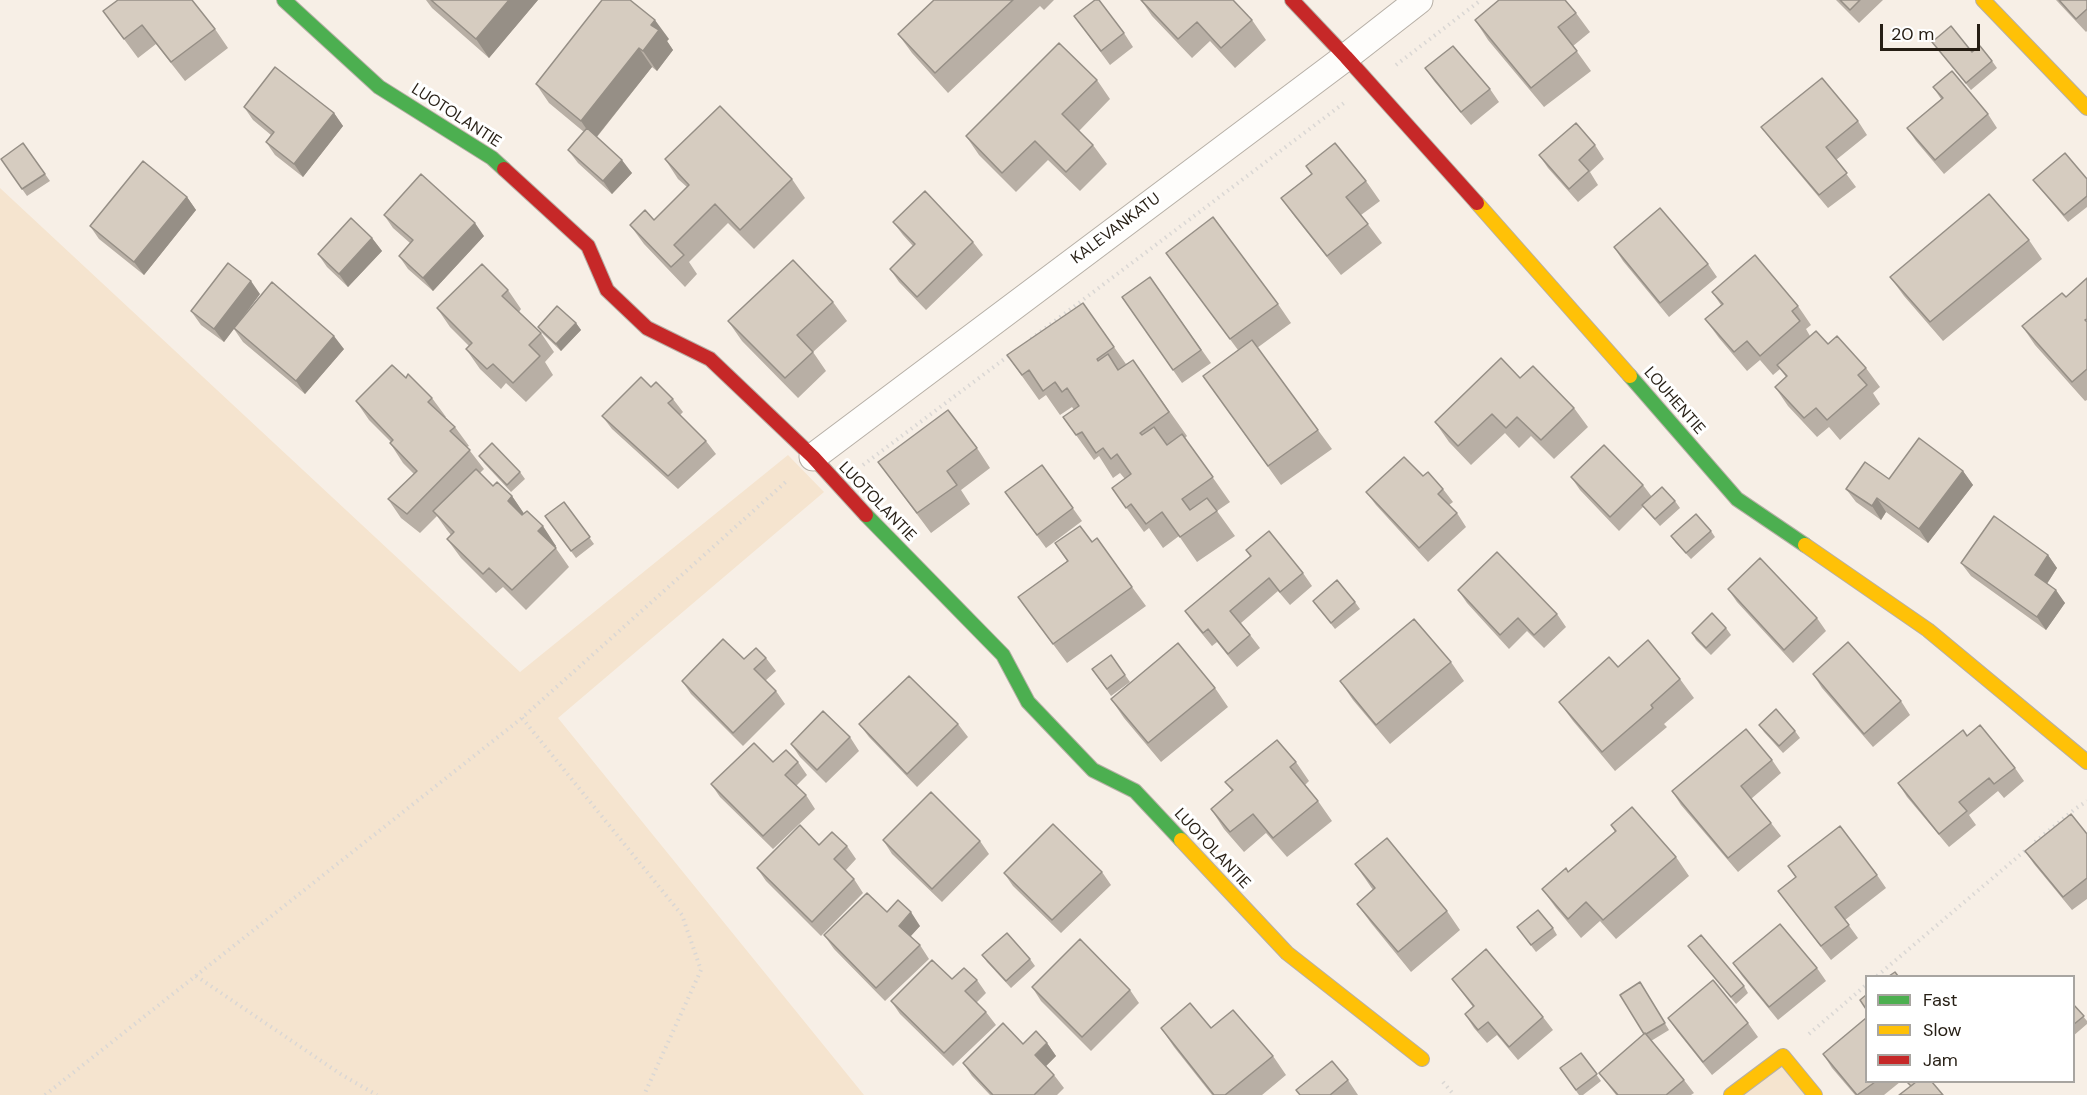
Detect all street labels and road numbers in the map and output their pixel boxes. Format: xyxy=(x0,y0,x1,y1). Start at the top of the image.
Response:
street label: LUOTOLANTIE xyxy=(408,80,504,152)
street label: KALEVANKATU xyxy=(1068,189,1164,269)
street label: LOUHENTIE xyxy=(1640,363,1708,439)
street label: LUOTOLANTIE xyxy=(834,458,920,546)
street label: LUOTOLANTIE xyxy=(1170,805,1254,893)

